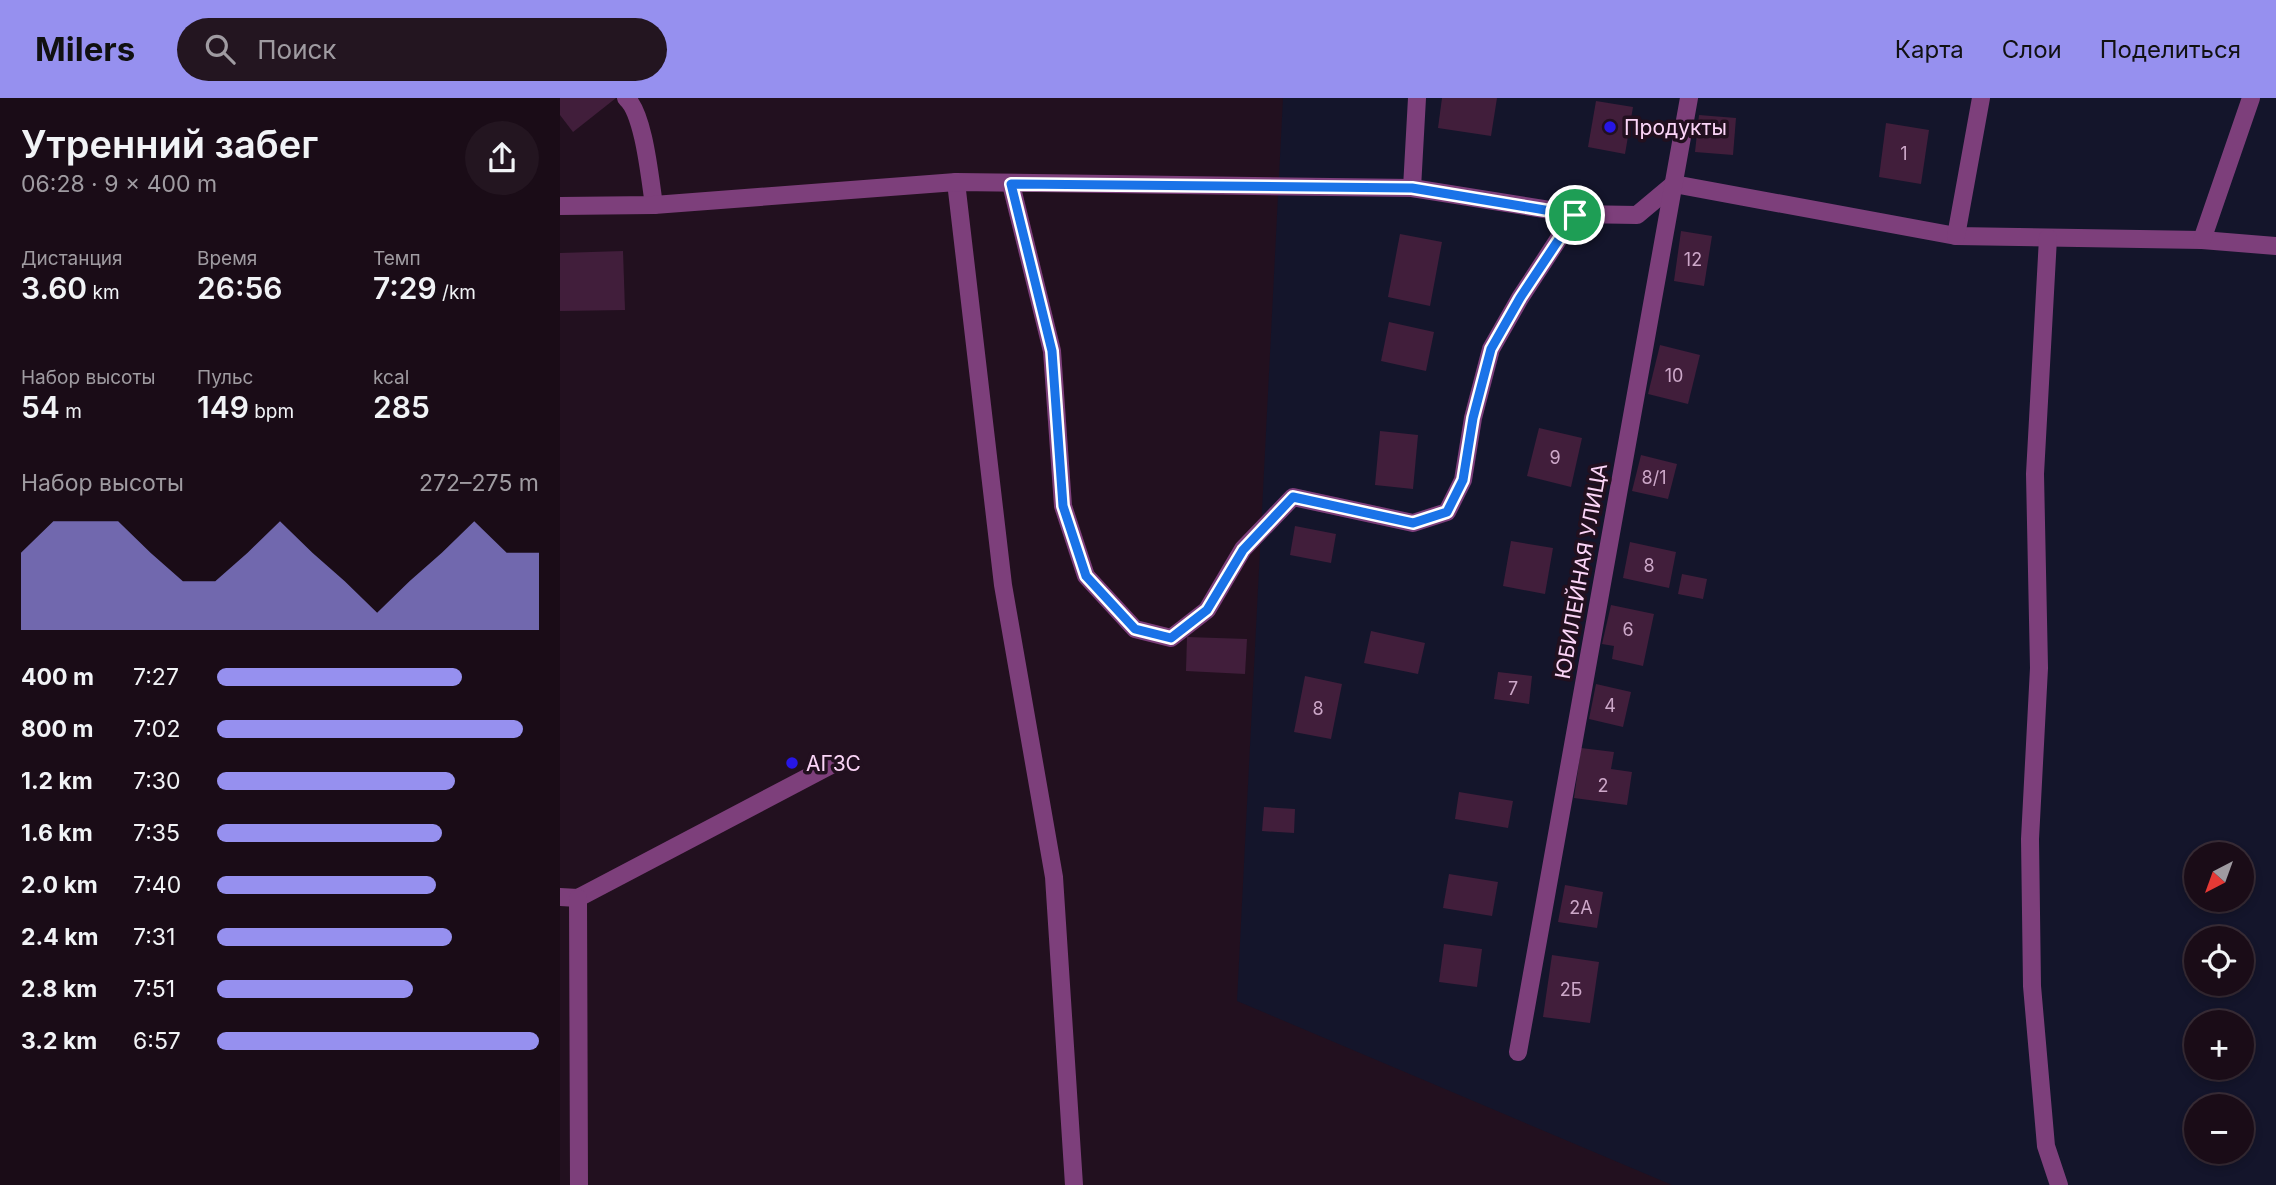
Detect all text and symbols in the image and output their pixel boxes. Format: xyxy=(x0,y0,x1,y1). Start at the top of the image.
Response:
search box xyxy=(177,18,667,81)
text: Milers xyxy=(35,29,135,69)
icon: search xyxy=(201,30,239,68)
text: Поиск xyxy=(257,34,336,65)
text: Карта xyxy=(1895,35,1964,64)
text: Слои xyxy=(2002,35,2062,64)
text: Поделиться xyxy=(2100,35,2241,64)
place label: Продукты xyxy=(1624,115,1727,140)
marker: Продукты xyxy=(1602,119,1618,135)
text: Утренний забег xyxy=(21,121,318,167)
button: share xyxy=(465,121,539,195)
house number: 1 xyxy=(1900,143,1908,164)
text: 06:28 · 9 × 400 m xyxy=(21,170,217,198)
pin xyxy=(1545,185,1605,245)
icon: arrive xyxy=(1556,196,1594,234)
text: Дистанция xyxy=(21,247,123,270)
text: Время xyxy=(197,247,257,270)
text: Темп xyxy=(373,247,421,270)
house number: 12 xyxy=(1684,249,1702,270)
text: 3.60 xyxy=(21,270,87,306)
text: 26:56 xyxy=(197,270,283,306)
text: 7:29 xyxy=(373,270,437,306)
text: km xyxy=(87,281,120,304)
text: /km xyxy=(437,281,476,304)
house number: 10 xyxy=(1665,365,1683,386)
text: Набор высоты xyxy=(21,366,156,389)
text: Пульс xyxy=(197,366,253,389)
text: kcal xyxy=(373,366,409,389)
text: 54 xyxy=(21,389,60,425)
text: 149 xyxy=(197,389,249,425)
text: 285 xyxy=(373,389,430,425)
text: m xyxy=(60,400,82,423)
text: bpm xyxy=(249,400,294,423)
house number: 9 xyxy=(1549,447,1561,468)
street label: ЮБИЛЕЙНАЯ УЛИЦА xyxy=(1549,461,1612,681)
house number: 8/1 xyxy=(1642,467,1666,488)
text: Набор высоты xyxy=(21,469,184,497)
text: 272–275 m xyxy=(419,469,539,497)
house number: 8 xyxy=(1643,555,1655,576)
house number: 6 xyxy=(1622,619,1634,640)
text: 400 m xyxy=(21,663,94,691)
text: 7:27 xyxy=(133,663,179,691)
house number: 7 xyxy=(1508,678,1518,699)
house number: 4 xyxy=(1604,695,1616,716)
house number: 8 xyxy=(1312,698,1324,719)
text: 800 m xyxy=(21,715,93,743)
text: 7:02 xyxy=(133,715,180,743)
place label: АГЗС xyxy=(806,751,861,776)
marker: АГЗС xyxy=(784,755,800,771)
text: 1.2 km xyxy=(21,767,93,795)
text: 7:30 xyxy=(133,767,181,795)
house number: 2 xyxy=(1598,775,1608,796)
text: 1.6 km xyxy=(21,819,93,847)
text: 7:35 xyxy=(133,819,180,847)
north arrow xyxy=(2184,842,2254,912)
map controls xyxy=(2184,842,2254,1164)
text: 2.0 km xyxy=(21,871,98,899)
text: 7:40 xyxy=(133,871,181,899)
house number: 2А xyxy=(1569,897,1593,918)
text: 2.4 km xyxy=(21,923,99,951)
text: 7:31 xyxy=(133,923,175,951)
button: locate xyxy=(2184,926,2254,996)
text: 2.8 km xyxy=(21,975,97,1003)
text: 7:51 xyxy=(133,975,175,1003)
house number: 2Б xyxy=(1560,979,1582,1000)
button: + xyxy=(2184,1010,2254,1080)
text: 3.2 km xyxy=(21,1027,97,1055)
text: 6:57 xyxy=(133,1027,181,1055)
button: − xyxy=(2184,1094,2254,1164)

